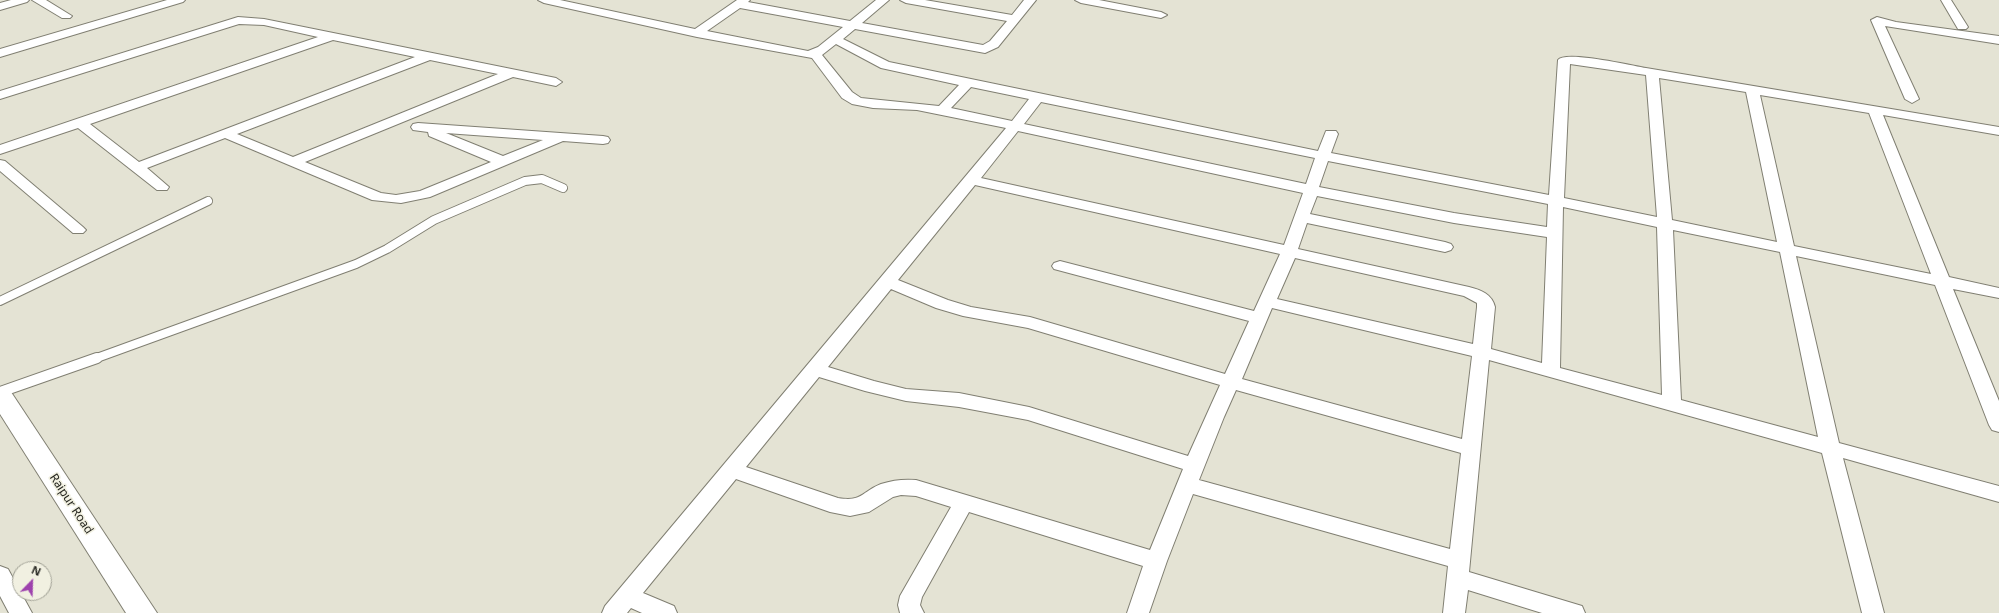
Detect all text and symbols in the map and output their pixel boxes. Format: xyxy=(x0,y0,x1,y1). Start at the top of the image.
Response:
street label: Raipur Road xyxy=(46,471,96,537)
north arrow xyxy=(12,561,52,601)
text: N xyxy=(29,562,44,579)

